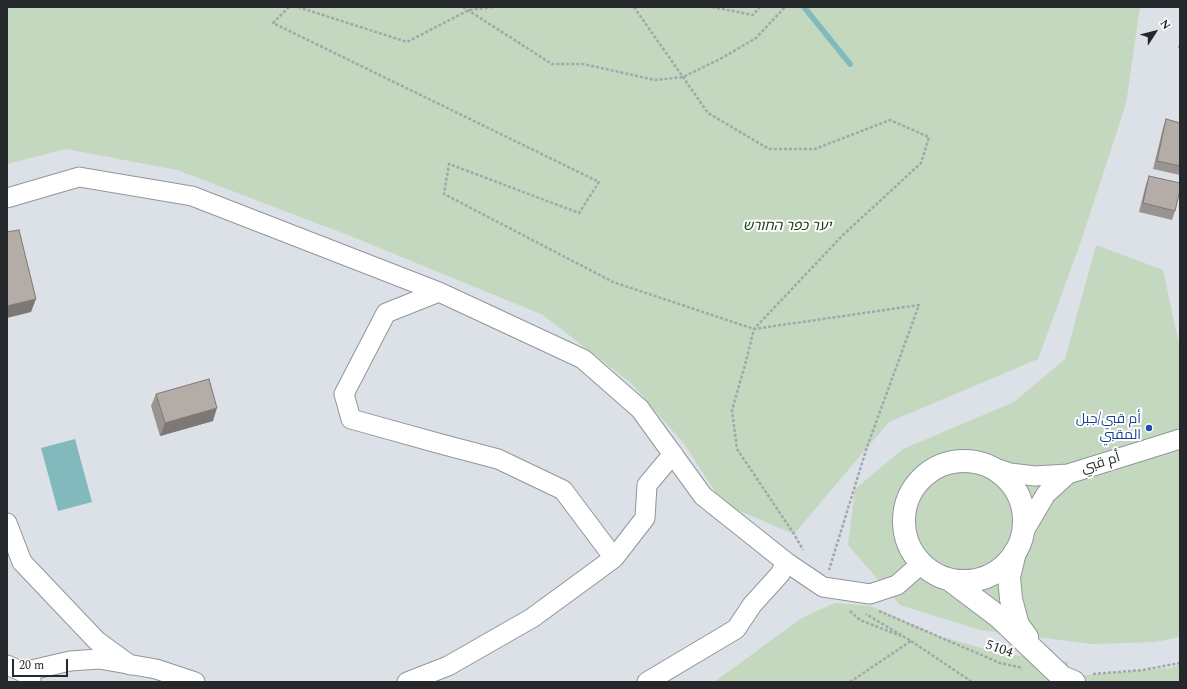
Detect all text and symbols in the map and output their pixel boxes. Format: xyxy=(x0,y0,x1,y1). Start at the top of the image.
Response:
north arrow xyxy=(1135,12,1175,52)
text: N xyxy=(1156,16,1175,33)
park label: יער כפר החורש xyxy=(743,219,831,235)
place label: أم قبي/جبل المقبي xyxy=(1076,412,1141,444)
marker: أم قبي/جبل المقبي xyxy=(1144,423,1154,433)
street label: أم قبي xyxy=(1079,450,1123,478)
street label: 5104 xyxy=(983,637,1015,663)
scale bar xyxy=(14,651,70,677)
text: 20 m xyxy=(19,656,44,675)

